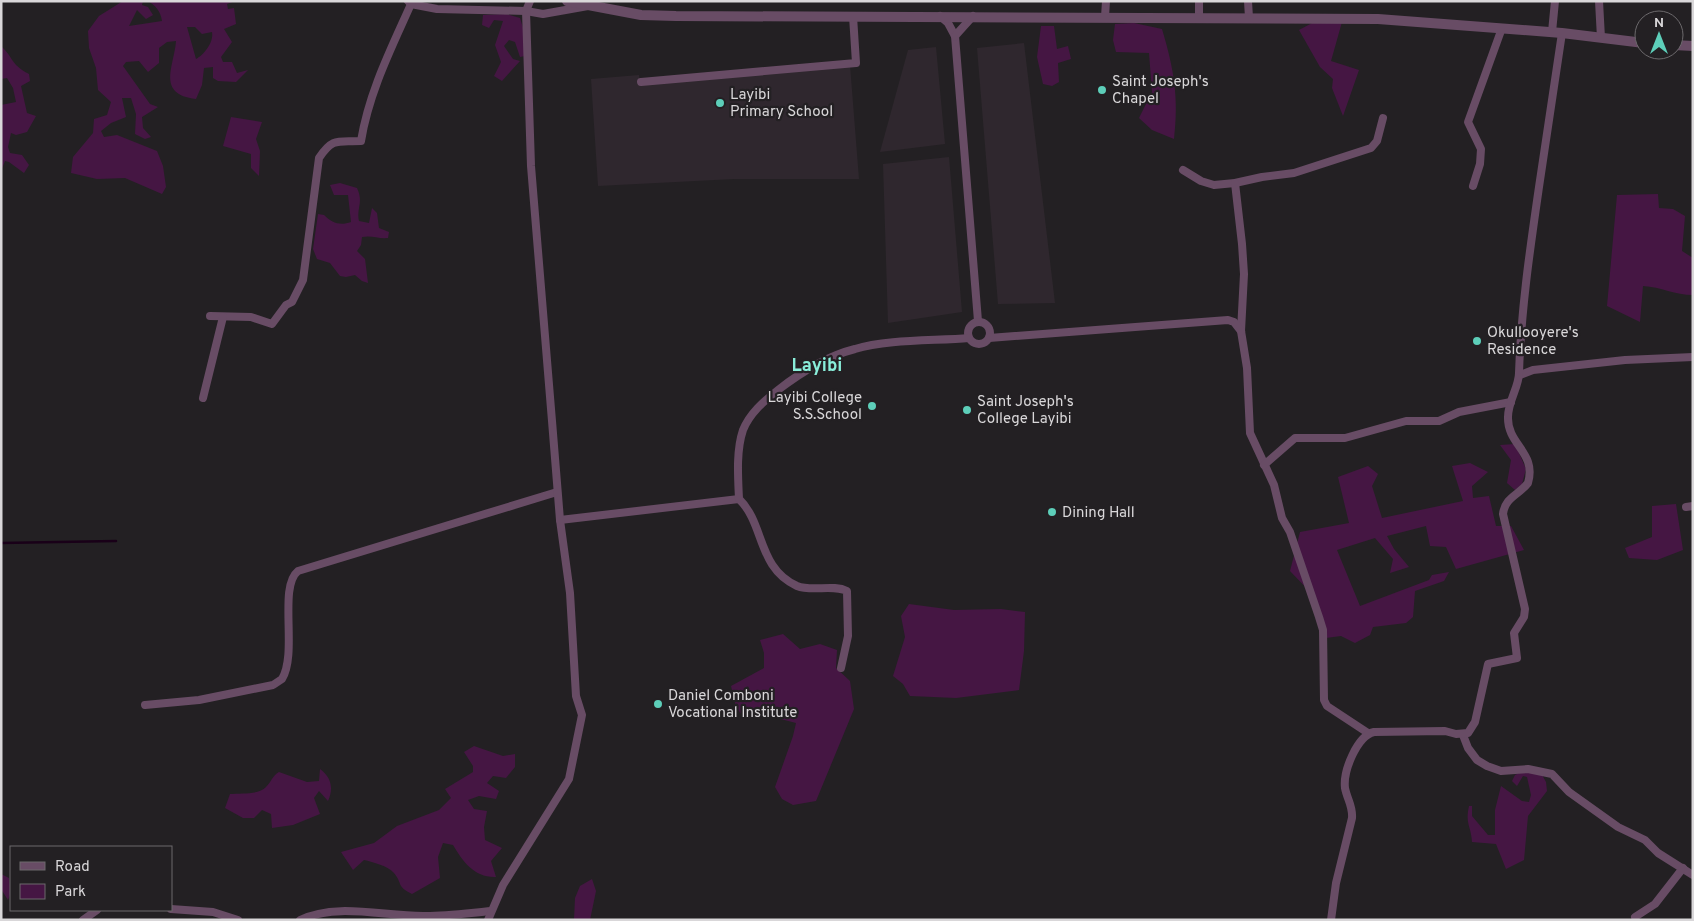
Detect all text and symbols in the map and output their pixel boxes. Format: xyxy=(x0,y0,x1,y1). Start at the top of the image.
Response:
north arrow xyxy=(1634,10,1684,60)
text: N xyxy=(1654,15,1664,32)
place label: Saint Joseph's Chapel xyxy=(1112,73,1209,109)
marker: Saint Joseph's Chapel xyxy=(1096,84,1108,96)
place label: Layibi Primary School xyxy=(730,86,833,122)
marker: Layibi Primary School xyxy=(714,97,726,109)
place label: Okullooyere's Residence xyxy=(1487,324,1579,360)
marker: Okullooyere's Residence xyxy=(1471,335,1483,347)
district label: Layibi xyxy=(792,355,842,378)
place label: Layibi College S.S.School xyxy=(767,389,862,425)
place label: Saint Joseph's College Layibi xyxy=(977,393,1074,429)
marker: Layibi College S.S.School xyxy=(866,400,878,412)
marker: Saint Joseph's College Layibi xyxy=(961,404,973,416)
place label: Dining Hall xyxy=(1062,504,1135,523)
marker: Dining Hall xyxy=(1046,506,1058,518)
place label: Daniel Comboni Vocational Institute xyxy=(668,687,797,723)
marker: Daniel Comboni Vocational Institute xyxy=(652,698,664,710)
legend xyxy=(10,846,172,911)
text: Road xyxy=(55,858,90,877)
text: Park xyxy=(55,883,86,902)

